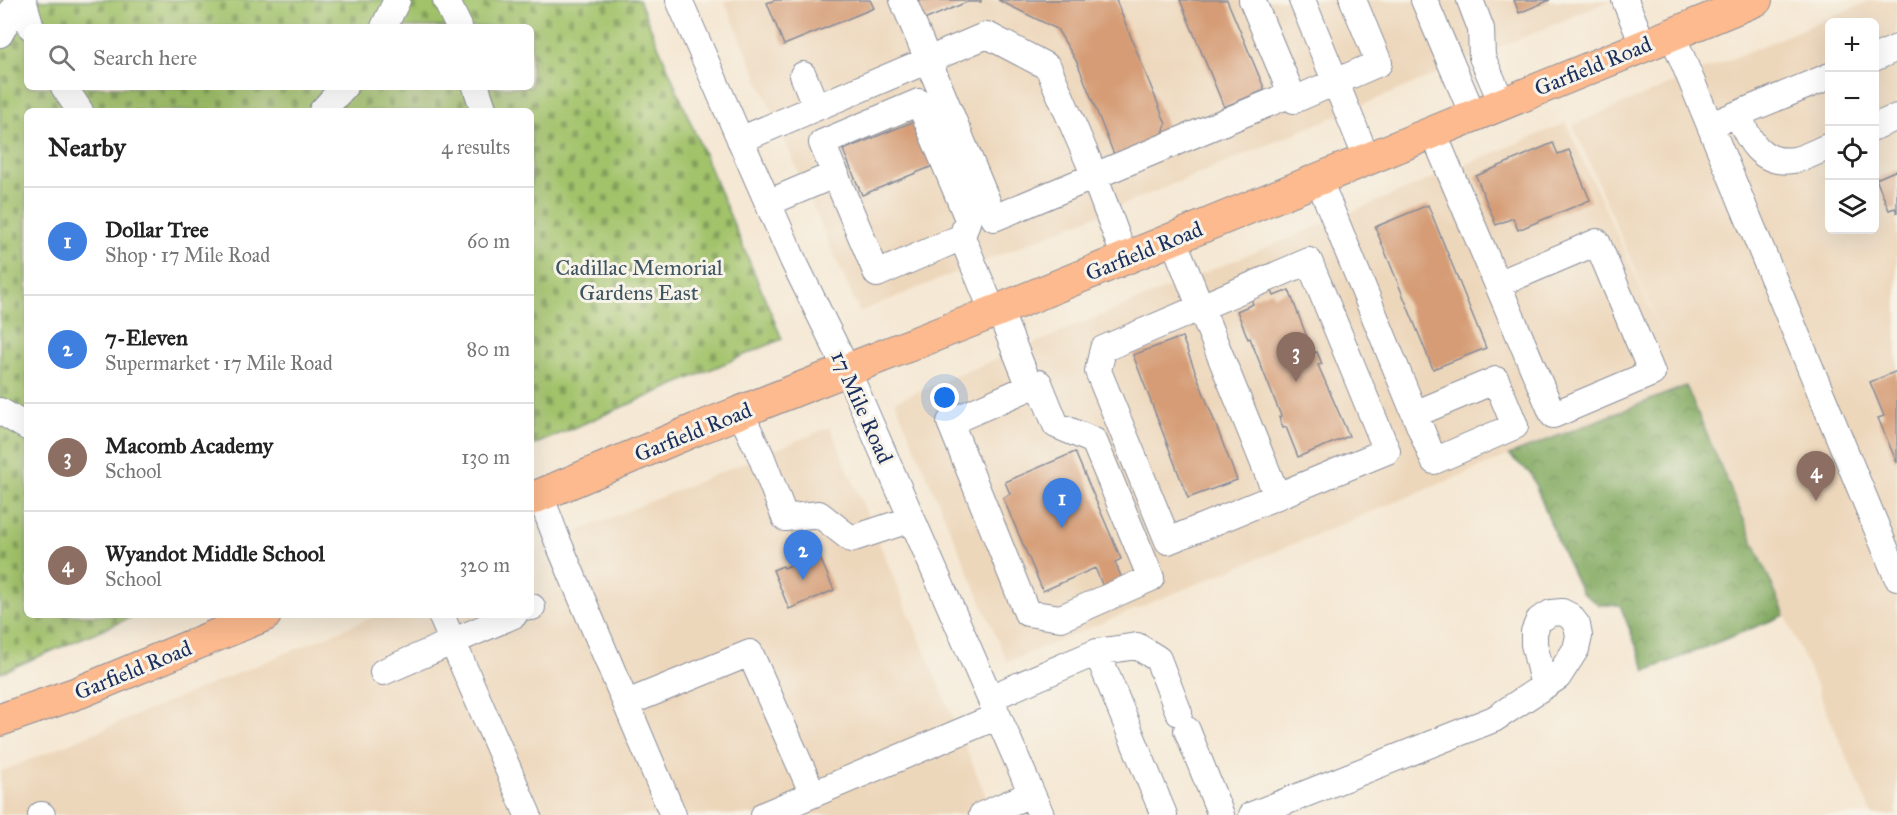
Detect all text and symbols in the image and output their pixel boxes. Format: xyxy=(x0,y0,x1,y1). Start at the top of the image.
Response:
map controls xyxy=(1825,18,1879,234)
button: + xyxy=(1825,18,1879,72)
search box xyxy=(24,24,534,90)
street label: Garfield Road xyxy=(1530,30,1656,102)
icon: search xyxy=(45,41,78,74)
text: Search here xyxy=(93,44,197,71)
button: − xyxy=(1825,72,1879,126)
button: locate xyxy=(1825,126,1879,180)
text: Nearby xyxy=(48,131,126,163)
text: 4 results xyxy=(441,135,510,159)
button: layers xyxy=(1825,180,1879,234)
street label: Garfield Road xyxy=(1081,215,1207,287)
text: Dollar Tree xyxy=(105,216,209,243)
text: 1 xyxy=(64,229,71,253)
text: 60 m xyxy=(467,229,510,253)
text: Shop · 17 Mile Road xyxy=(105,243,270,267)
park label: Cadillac Memorial Gardens East xyxy=(555,254,723,306)
text: 7-Eleven xyxy=(105,324,188,351)
pin: 3 xyxy=(1276,332,1316,382)
text: 2 xyxy=(63,337,72,361)
text: 80 m xyxy=(467,337,510,361)
street label: 17 Mile Road xyxy=(825,346,899,468)
text: Supermarket · 17 Mile Road xyxy=(105,351,333,375)
your location xyxy=(930,383,959,412)
street label: Garfield Road xyxy=(630,396,756,468)
text: Macomb Academy xyxy=(105,432,273,459)
text: 3 xyxy=(64,445,72,469)
text: 130 m xyxy=(461,445,510,469)
pin: 4 xyxy=(1796,452,1836,501)
text: School xyxy=(105,459,162,483)
pin: 1 xyxy=(1042,478,1082,528)
pin: 2 xyxy=(784,530,822,580)
text: Wyandot Middle School xyxy=(105,540,325,567)
text: 4 xyxy=(62,553,73,577)
text: 320 m xyxy=(459,553,510,577)
text: School xyxy=(105,567,162,591)
street label: Garfield Road xyxy=(70,634,196,706)

